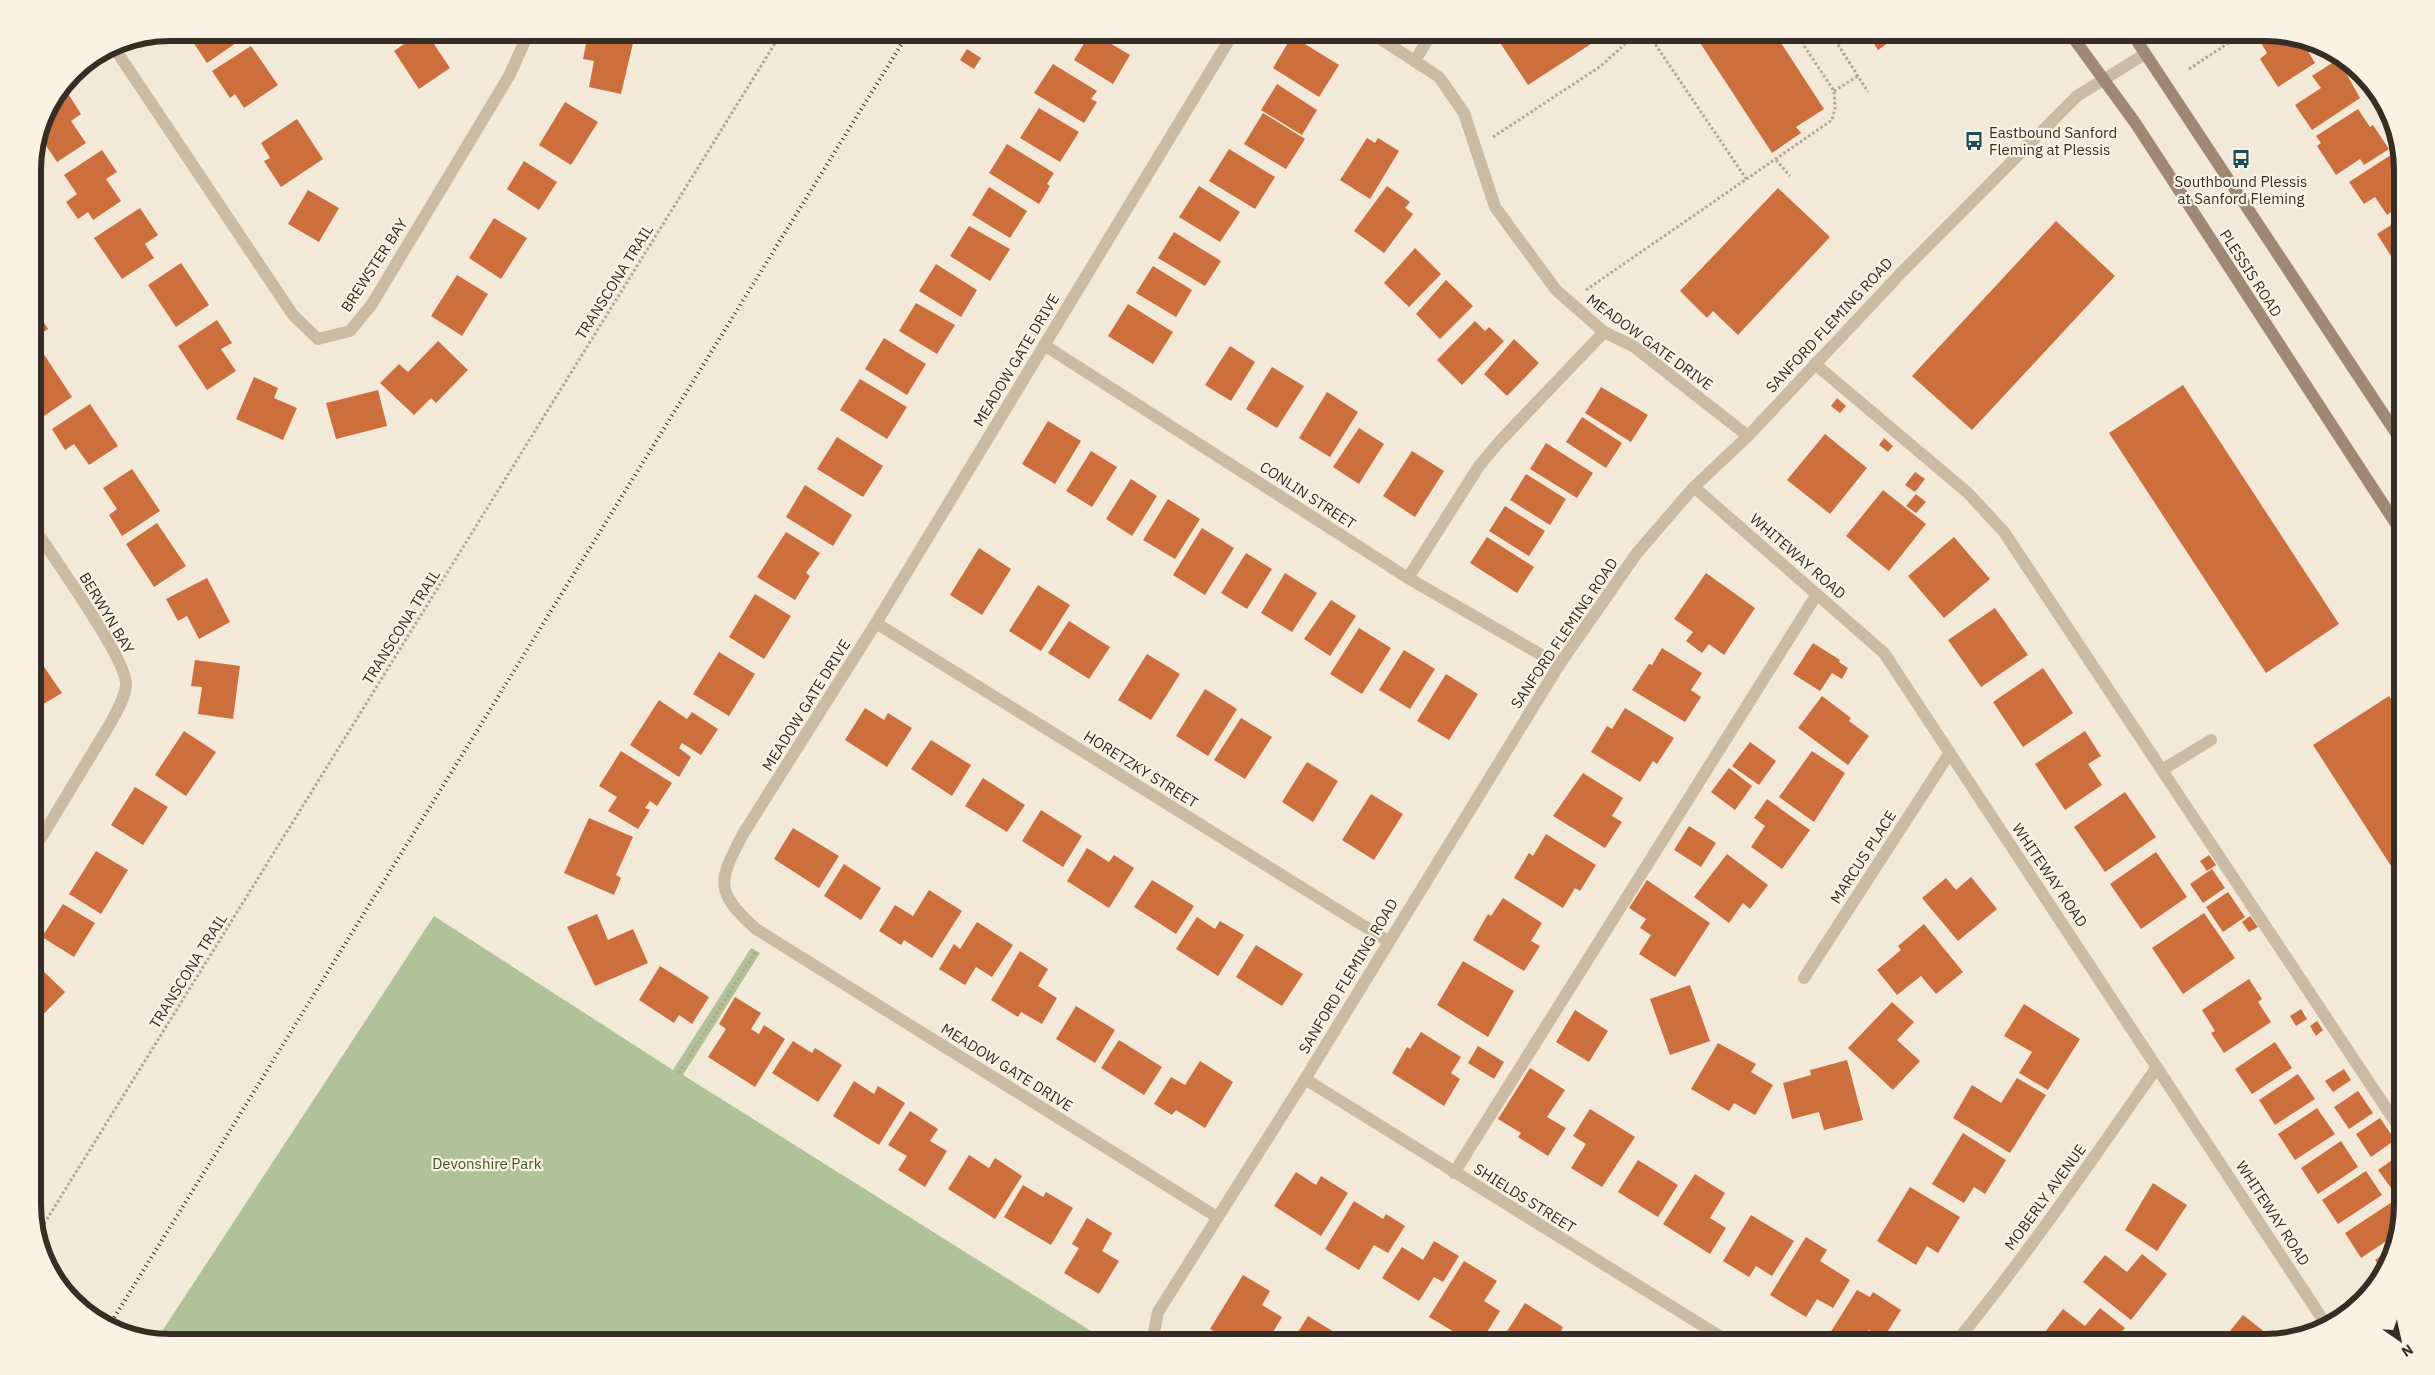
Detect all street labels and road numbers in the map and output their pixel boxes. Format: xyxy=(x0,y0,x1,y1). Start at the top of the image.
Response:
street label: BREWSTER BAY xyxy=(337,215,411,315)
street label: TRANSCONA TRAIL xyxy=(571,221,657,343)
street label: PLESSIS ROAD xyxy=(2216,226,2286,320)
street label: SANFORD FLEMING ROAD xyxy=(1761,253,1897,397)
street label: MEADOW GATE DRIVE xyxy=(969,290,1063,430)
street label: MEADOW GATE DRIVE xyxy=(1583,290,1717,394)
street label: CONLIN STREET xyxy=(1256,457,1360,533)
street label: WHITEWAY ROAD xyxy=(1746,509,1850,603)
street label: SANFORD FLEMING ROAD xyxy=(1506,554,1622,712)
street label: TRANSCONA TRAIL xyxy=(358,566,444,688)
street label: BERWYN BAY xyxy=(75,569,139,657)
street label: MEADOW GATE DRIVE xyxy=(758,636,854,774)
street label: HORETZKY STREET xyxy=(1080,726,1202,812)
street label: MARCUS PLACE xyxy=(1826,807,1900,907)
street label: WHITEWAY ROAD xyxy=(2008,819,2092,931)
street label: SANFORD FLEMING ROAD xyxy=(1294,895,1402,1057)
street label: TRANSCONA TRAIL xyxy=(145,910,231,1032)
street label: MEADOW GATE DRIVE xyxy=(938,1019,1076,1115)
street label: MOBERLY AVENUE xyxy=(2000,1140,2090,1254)
street label: WHITEWAY ROAD xyxy=(2232,1157,2314,1269)
street label: SHIELDS STREET xyxy=(1470,1159,1580,1237)

